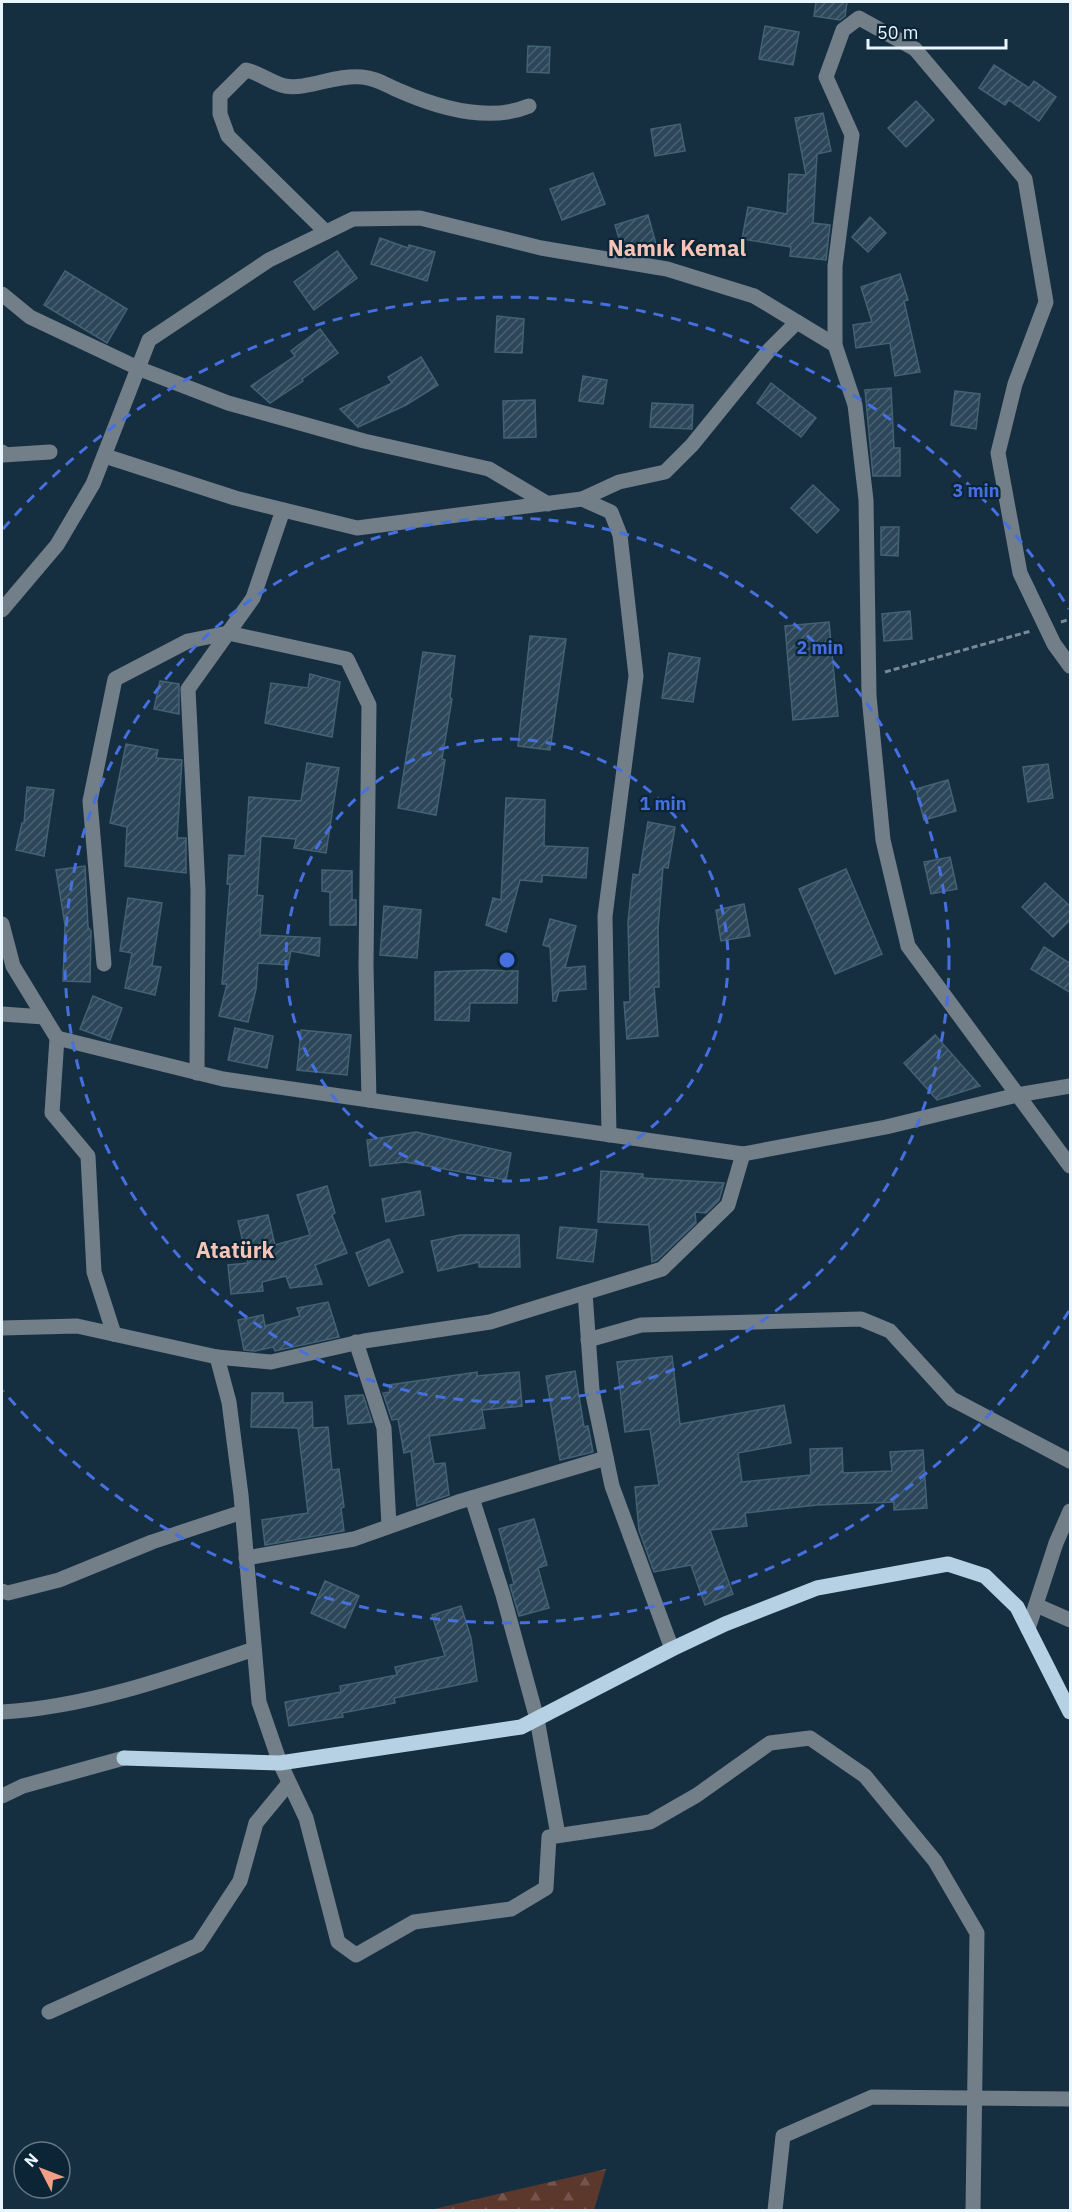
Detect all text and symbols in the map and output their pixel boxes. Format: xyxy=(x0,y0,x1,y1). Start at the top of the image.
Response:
scale bar xyxy=(868,12,1006,50)
text: 50 m xyxy=(877,21,919,44)
district label: Namık Kemal xyxy=(608,233,746,262)
text: 3 min xyxy=(952,479,1000,502)
text: 2 min xyxy=(796,636,844,659)
text: 1 min xyxy=(639,792,687,815)
centre of rings xyxy=(497,950,517,970)
district label: Atatürk xyxy=(196,1235,275,1264)
north arrow xyxy=(12,2140,72,2200)
text: N xyxy=(20,2149,42,2171)

